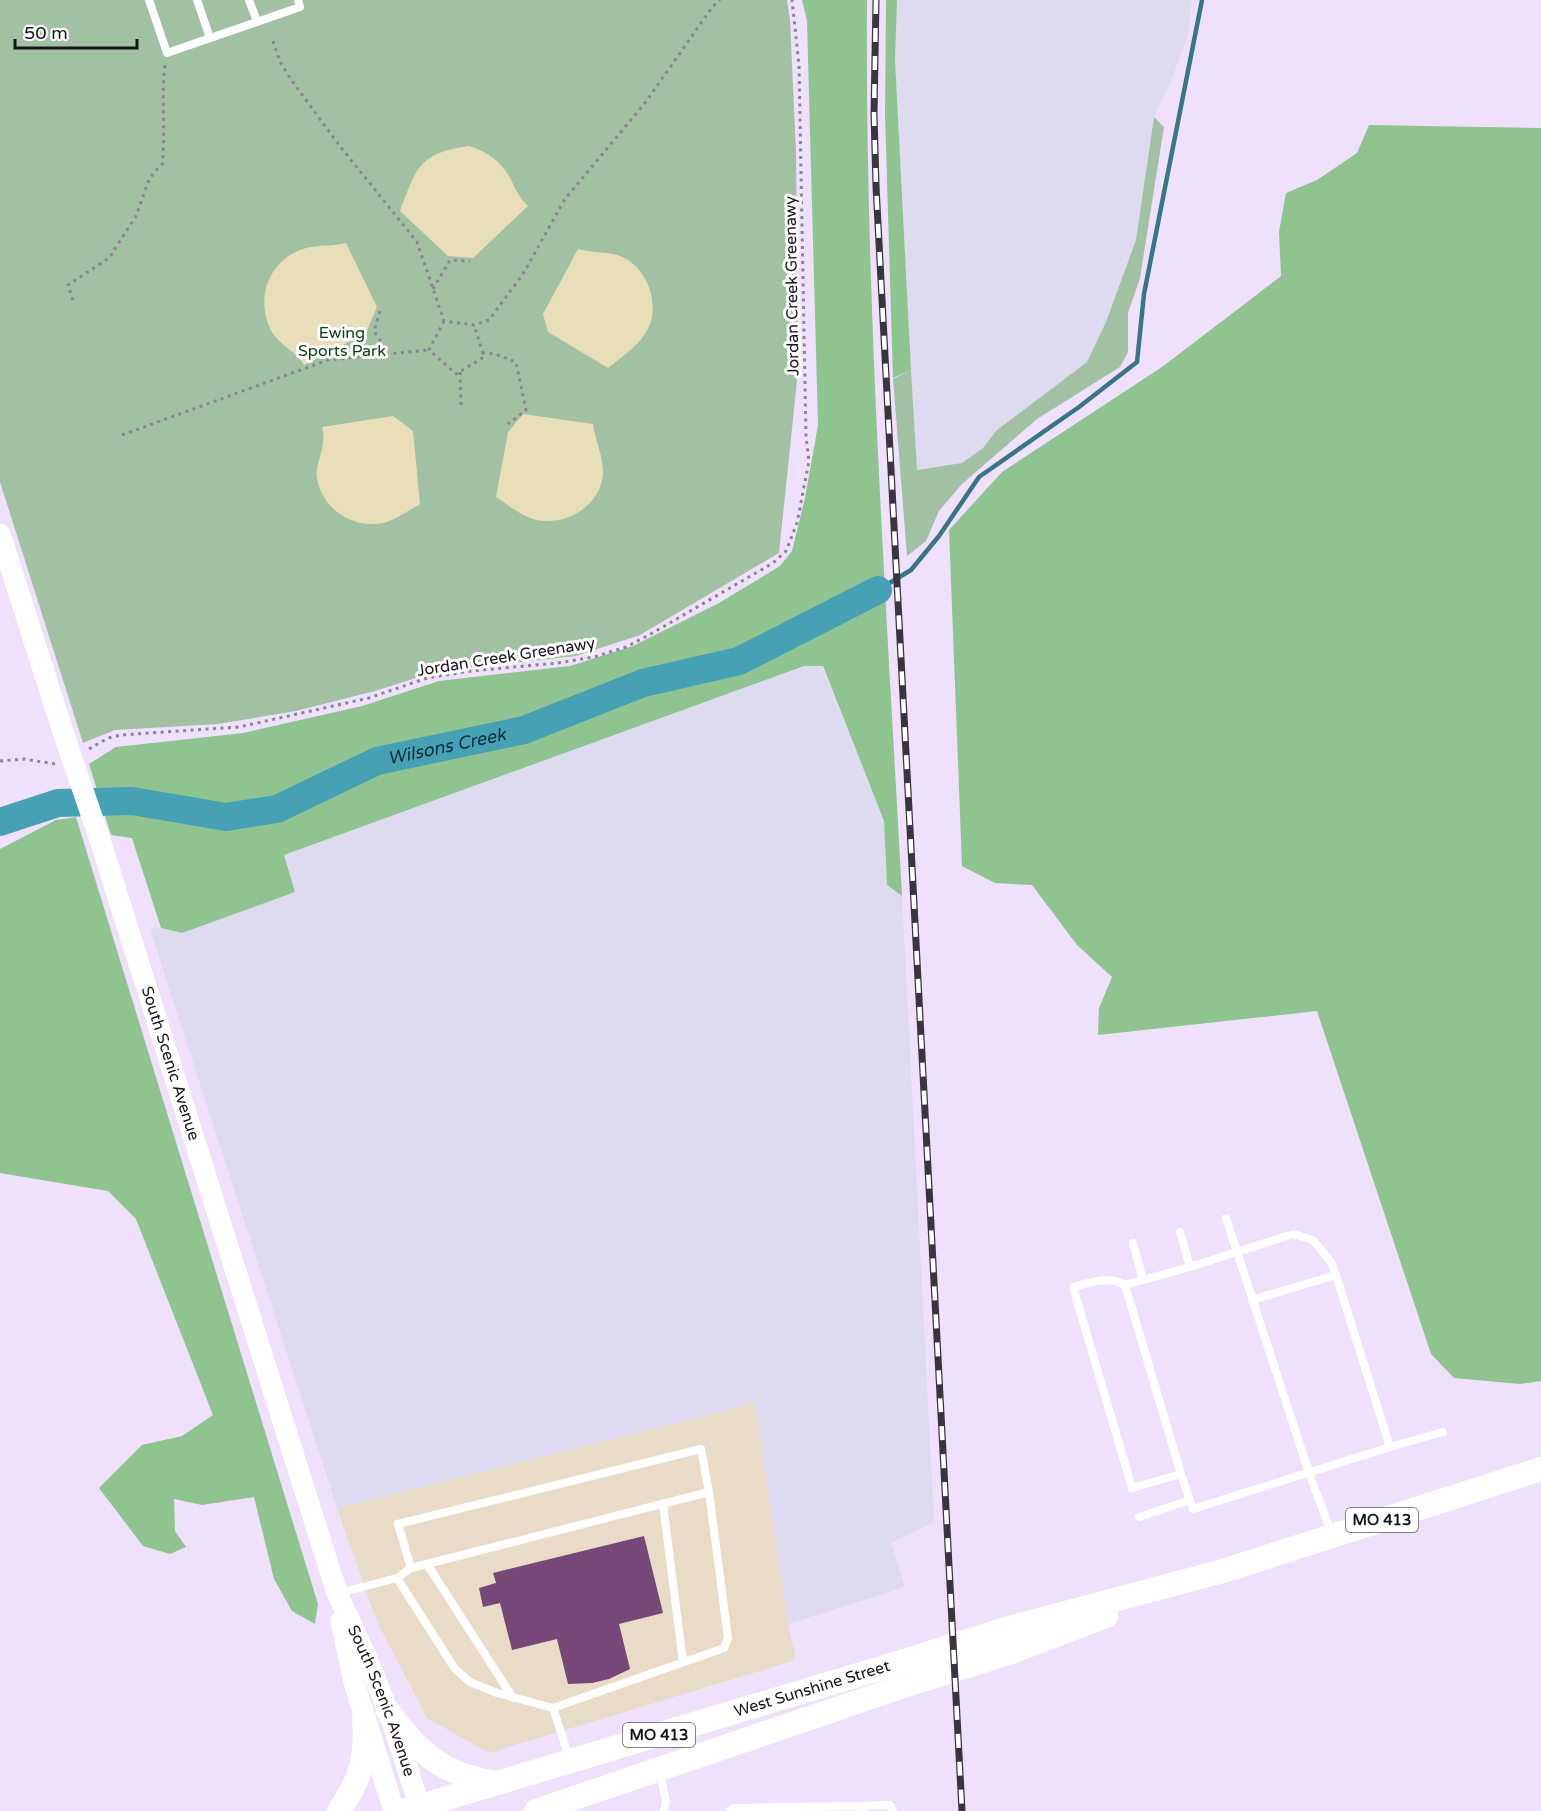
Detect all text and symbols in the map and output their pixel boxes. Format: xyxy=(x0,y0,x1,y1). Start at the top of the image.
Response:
scale bar xyxy=(15,12,136,50)
text: 50 m xyxy=(24,22,68,44)
street label: Jordan Creek Greenawy xyxy=(780,195,804,376)
park label: Ewing Sports Park xyxy=(298,323,386,361)
street label: Jordan Creek Greenawy xyxy=(416,633,597,681)
water label: Wilsons Creek xyxy=(385,723,509,769)
street label: South Scenic Avenue xyxy=(137,984,204,1143)
road number: MO 413 xyxy=(1346,1508,1418,1532)
street label: South Scenic Avenue xyxy=(343,1622,419,1779)
street label: West Sunshine Street xyxy=(732,1656,892,1722)
road number: MO 413 xyxy=(623,1723,695,1747)

